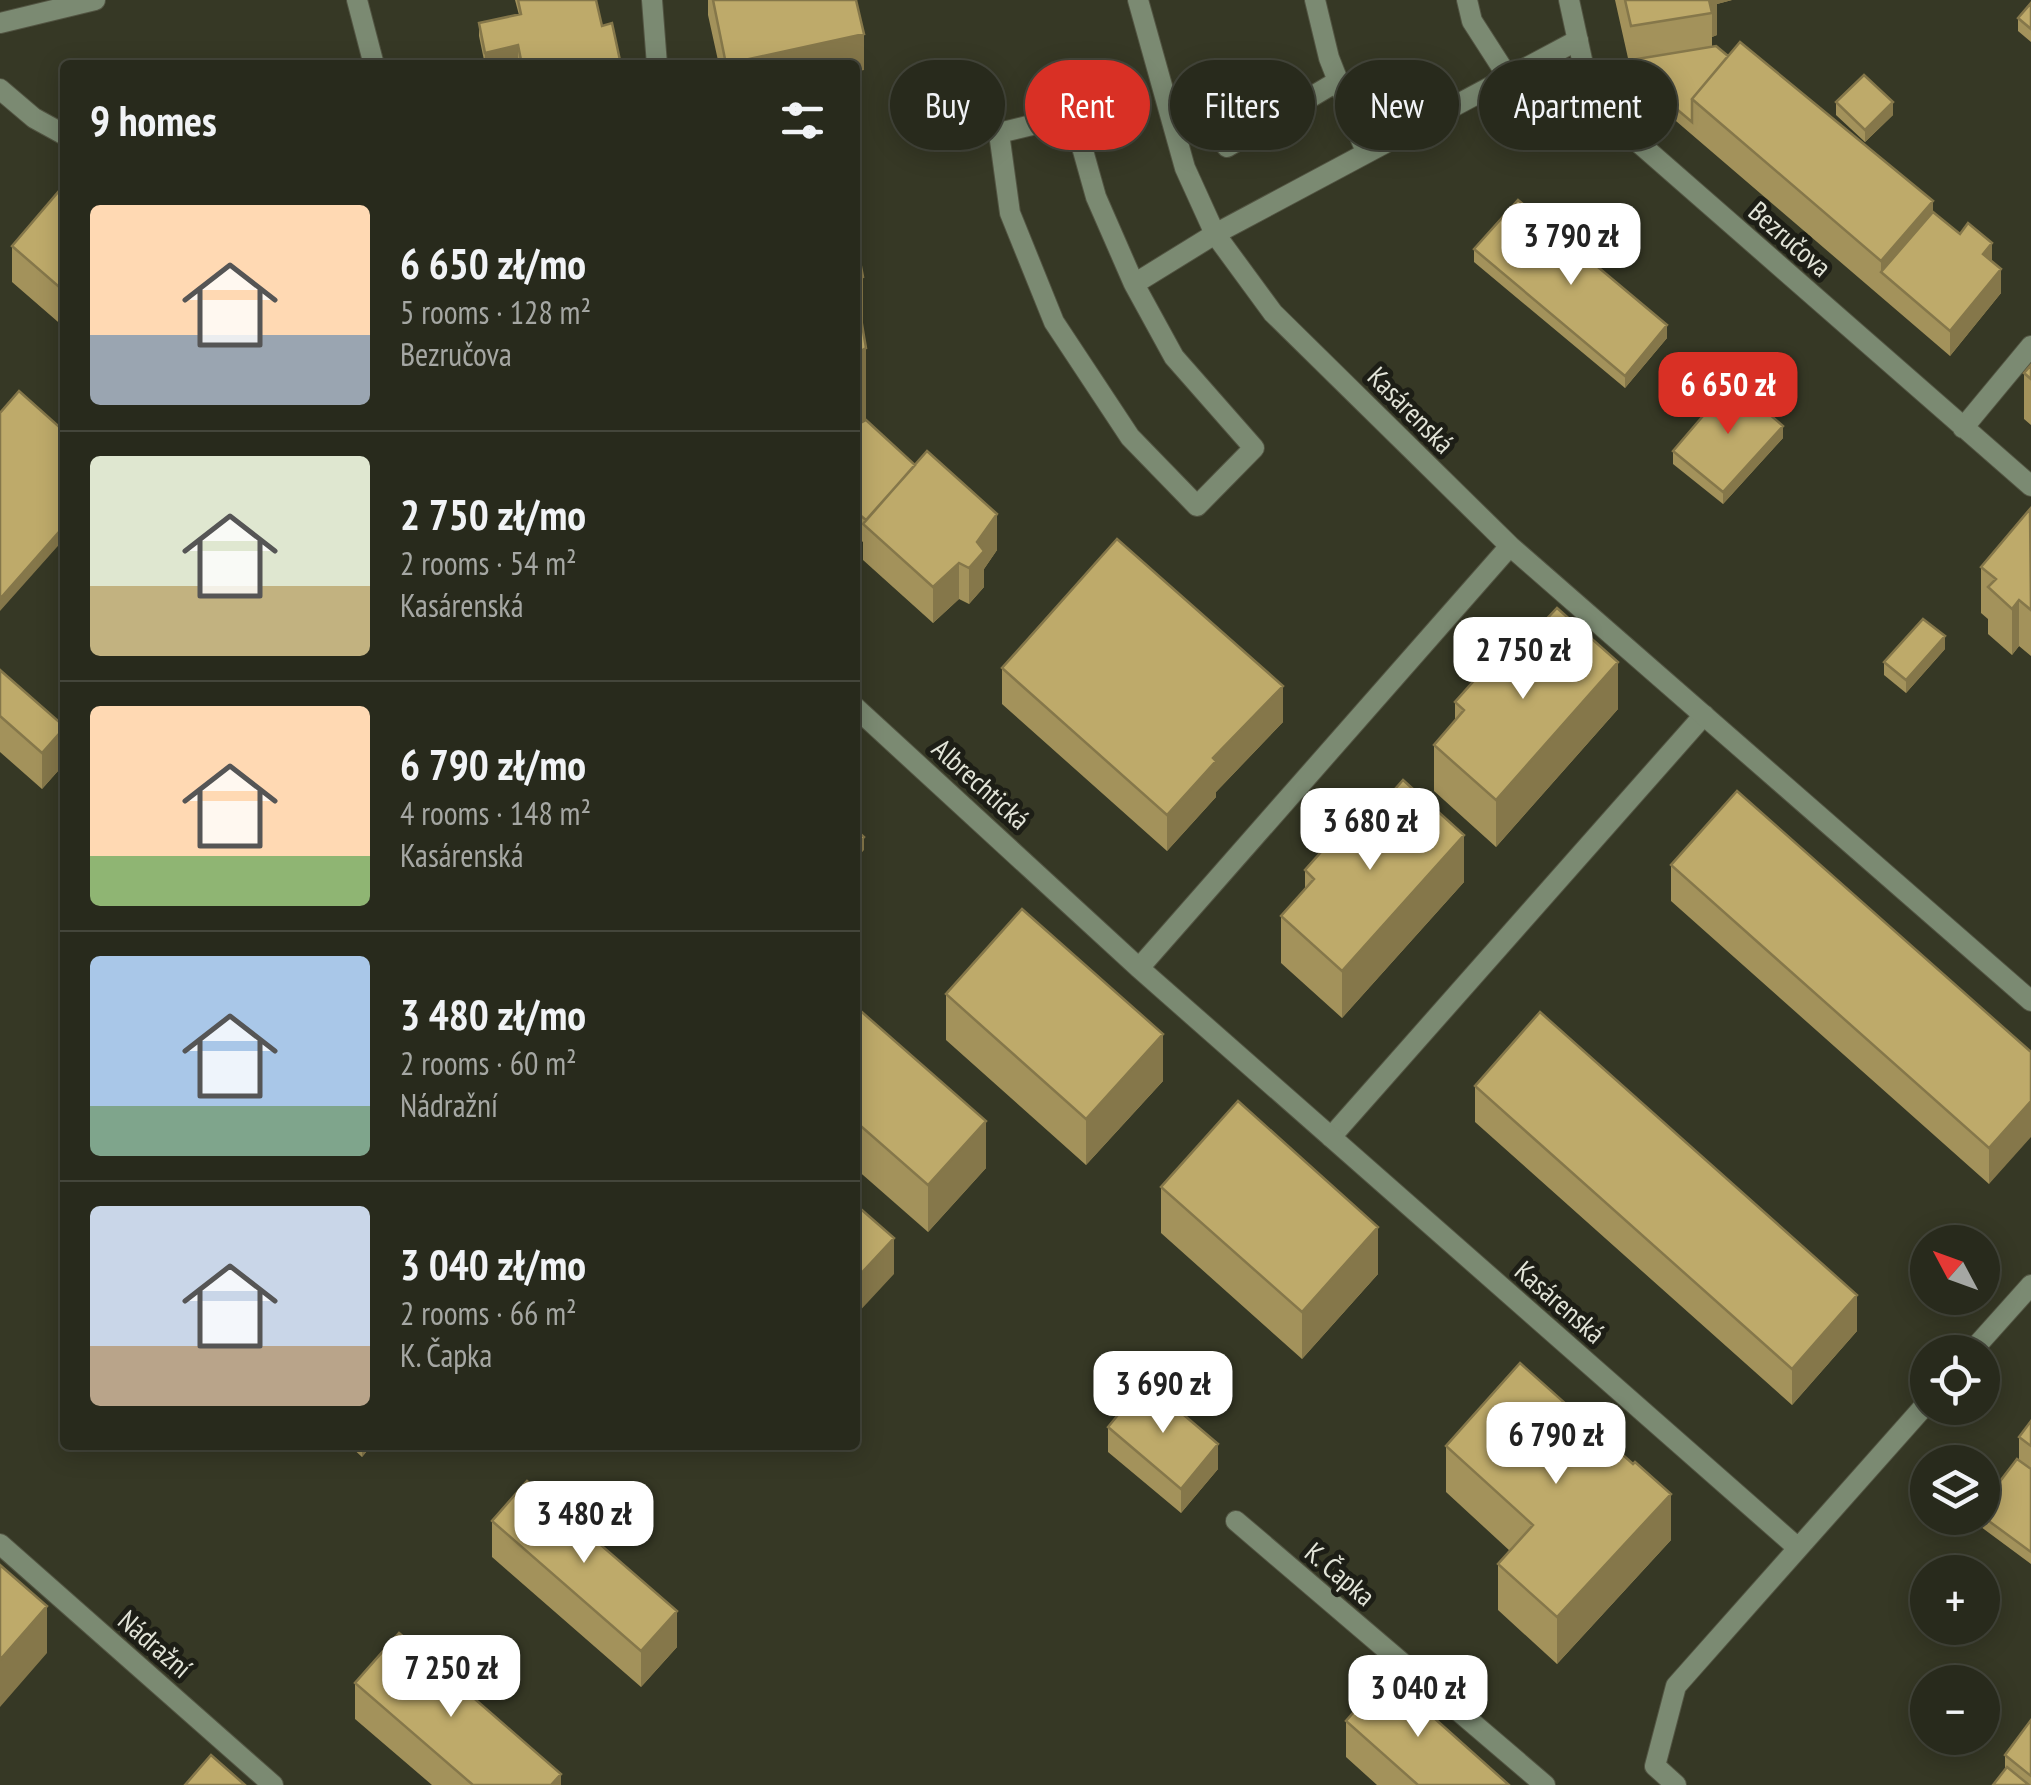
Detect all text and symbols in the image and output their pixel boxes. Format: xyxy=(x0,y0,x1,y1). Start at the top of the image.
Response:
chip: Buy xyxy=(890,60,1005,150)
chip: Rent xyxy=(1025,60,1150,150)
chip: Filters xyxy=(1170,60,1315,150)
chip: New xyxy=(1335,60,1459,150)
chip: Apartment xyxy=(1479,60,1677,150)
text: 9 homes xyxy=(90,93,217,148)
icon: filters xyxy=(775,93,830,148)
street label: Bezručova xyxy=(1741,193,1839,285)
pin: 3 790 zł xyxy=(1468,203,1674,288)
text: 3 790 zł xyxy=(1523,214,1619,256)
text: 6 650 zł/mo xyxy=(400,236,586,291)
icon: home xyxy=(170,245,290,365)
text: 5 rooms · 128 m² xyxy=(400,291,591,333)
text: Bezručova xyxy=(400,333,512,375)
pin: 6 650 zł xyxy=(1625,352,1831,437)
street label: Kasárenská xyxy=(1360,358,1463,461)
text: 6 650 zł xyxy=(1680,363,1776,405)
text: 2 750 zł/mo xyxy=(400,487,586,542)
icon: home xyxy=(170,496,290,616)
text: 2 rooms · 54 m² xyxy=(400,542,577,584)
text: Kasárenská xyxy=(400,584,524,626)
pin: 2 750 zł xyxy=(1420,617,1626,702)
text: 2 750 zł xyxy=(1475,628,1571,670)
street label: Albrechtická xyxy=(925,730,1038,837)
text: 6 790 zł/mo xyxy=(400,737,586,792)
icon: home xyxy=(170,746,290,866)
pin: 3 680 zł xyxy=(1267,788,1473,873)
text: 4 rooms · 148 m² xyxy=(400,792,591,834)
text: 3 680 zł xyxy=(1322,799,1418,841)
text: Kasárenská xyxy=(400,834,524,876)
text: 3 480 zł/mo xyxy=(400,987,586,1042)
icon: home xyxy=(170,996,290,1116)
text: 2 rooms · 60 m² xyxy=(400,1042,577,1084)
text: Nádražní xyxy=(400,1084,498,1126)
north arrow xyxy=(1910,1225,2000,1315)
map controls xyxy=(1910,1225,2000,1755)
text: 3 040 zł/mo xyxy=(400,1237,586,1292)
icon: home xyxy=(170,1246,290,1366)
street label: Kasárenská xyxy=(1507,1252,1613,1351)
text: 2 rooms · 66 m² xyxy=(400,1292,577,1334)
text: K. Čapka xyxy=(400,1334,492,1376)
button: locate xyxy=(1910,1335,2000,1425)
pin: 3 690 zł xyxy=(1060,1351,1266,1436)
text: 3 690 zł xyxy=(1115,1362,1211,1404)
pin: 6 790 zł xyxy=(1453,1402,1659,1487)
text: 6 790 zł xyxy=(1508,1413,1604,1455)
button: layers xyxy=(1910,1445,2000,1535)
pin: 3 480 zł xyxy=(481,1481,687,1566)
text: 3 480 zł xyxy=(536,1492,632,1534)
street label: K. Čapka xyxy=(1297,1533,1383,1614)
button: + xyxy=(1910,1555,2000,1645)
street label: Nádražní xyxy=(111,1602,200,1686)
pin: 7 250 zł xyxy=(348,1635,554,1720)
text: 7 250 zł xyxy=(404,1646,498,1688)
pin: 3 040 zł xyxy=(1315,1655,1521,1740)
button: − xyxy=(1910,1665,2000,1755)
text: 3 040 zł xyxy=(1370,1666,1466,1708)

